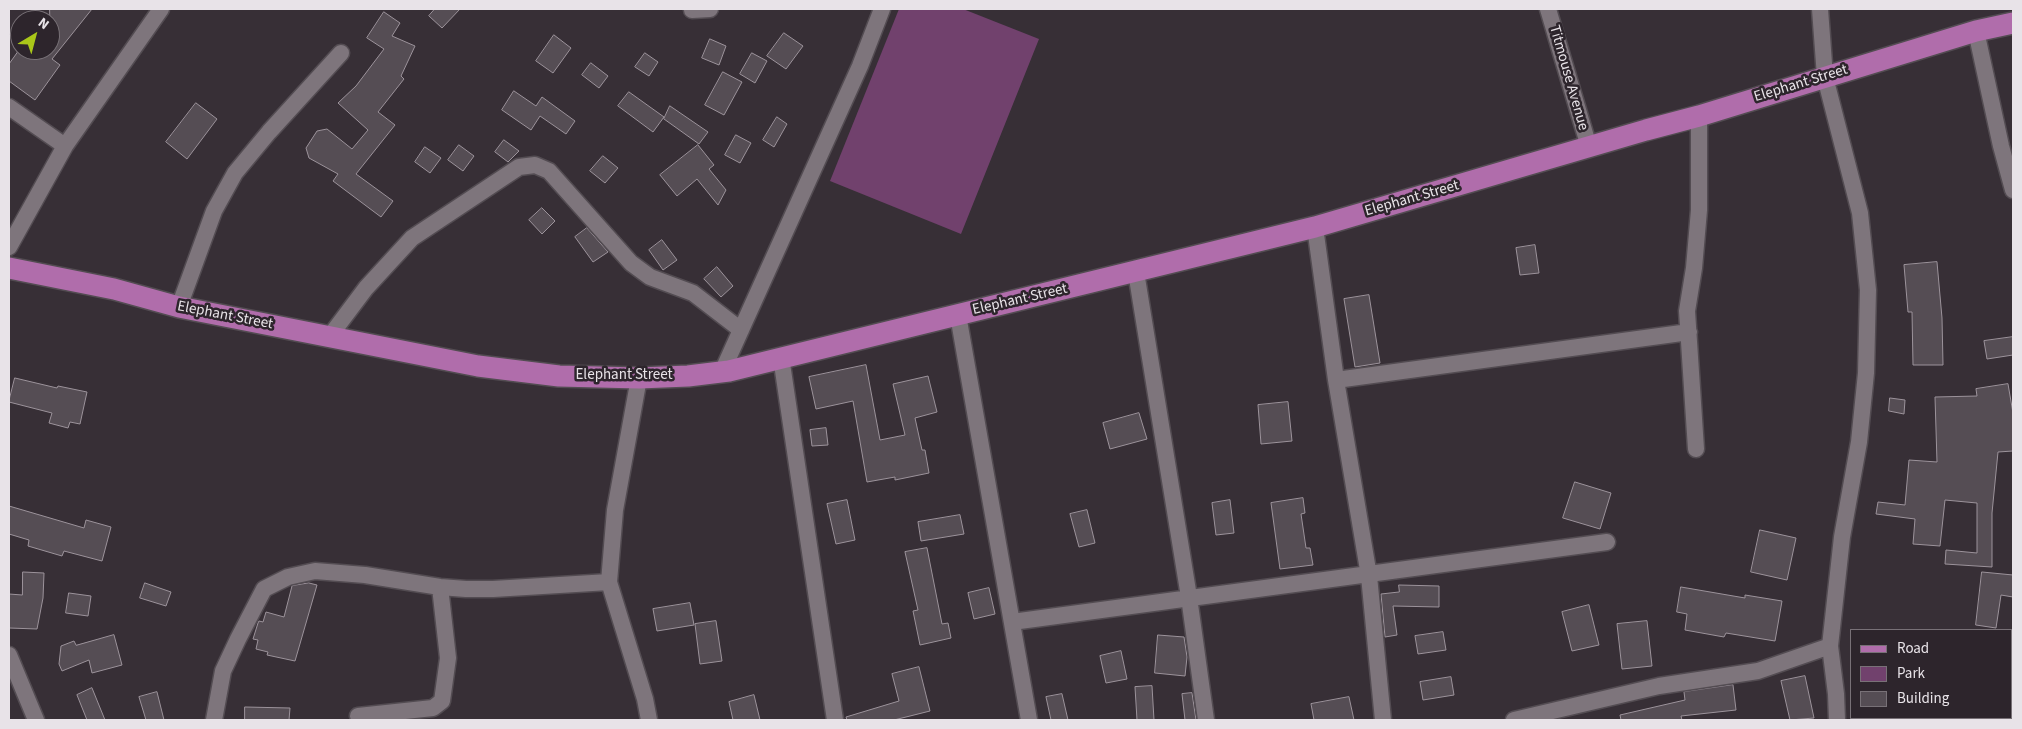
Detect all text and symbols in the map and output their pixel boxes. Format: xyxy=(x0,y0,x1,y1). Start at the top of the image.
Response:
north arrow xyxy=(10,10,60,60)
text: N xyxy=(34,13,53,35)
street label: Titmouse Avenue xyxy=(1544,23,1592,133)
street label: Elephant Street xyxy=(1752,61,1850,107)
street label: Elephant Street xyxy=(1363,177,1461,221)
street label: Elephant Street xyxy=(971,280,1069,320)
street label: Elephant Street xyxy=(176,298,274,334)
street label: Elephant Street xyxy=(575,367,673,385)
legend xyxy=(1850,629,2012,719)
text: Road xyxy=(1897,638,1929,659)
text: Park xyxy=(1897,663,1925,684)
text: Building xyxy=(1897,688,1949,709)

